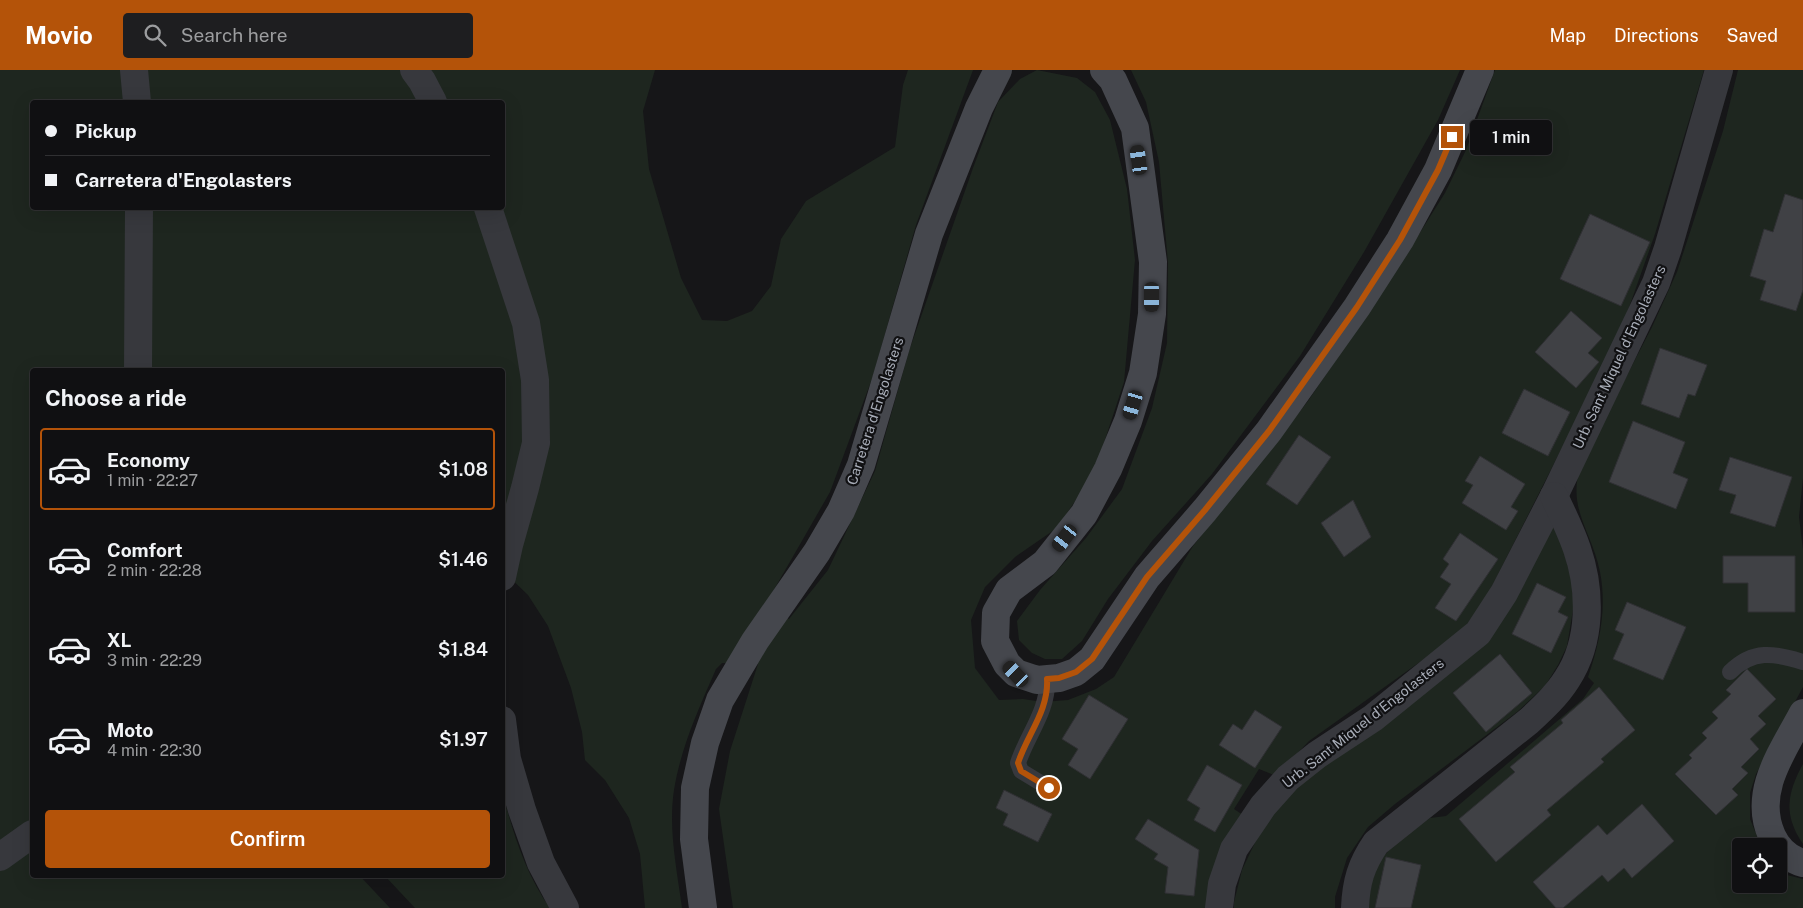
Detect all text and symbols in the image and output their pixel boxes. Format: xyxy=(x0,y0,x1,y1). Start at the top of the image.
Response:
search box xyxy=(123,13,473,58)
text: Movio xyxy=(25,21,93,49)
icon: search xyxy=(141,21,169,49)
text: Search here xyxy=(181,24,288,46)
text: Map xyxy=(1549,25,1586,46)
text: Directions xyxy=(1614,25,1699,46)
text: Saved xyxy=(1727,25,1778,46)
text: Pickup xyxy=(75,120,137,142)
callout: 1 min xyxy=(1470,120,1552,154)
route end xyxy=(1441,126,1463,148)
text: 1 min xyxy=(1492,128,1530,147)
car xyxy=(1129,144,1148,176)
text: Carretera d'Engolasters xyxy=(75,169,292,191)
street label: Urb. Sant Miquel d'Engolasters xyxy=(1569,263,1669,451)
car xyxy=(1144,282,1159,312)
street label: Carretera d'Engolasters xyxy=(844,335,906,487)
text: Choose a ride xyxy=(45,385,187,411)
car xyxy=(1121,388,1144,422)
icon: car xyxy=(47,447,92,492)
text: Economy xyxy=(107,449,190,471)
text: $1.08 xyxy=(438,458,488,480)
text: 1 min · 22:27 xyxy=(107,471,198,490)
car xyxy=(1049,522,1080,554)
icon: car xyxy=(47,537,92,582)
text: Comfort xyxy=(107,539,183,561)
text: $1.46 xyxy=(438,548,488,570)
text: 2 min · 22:28 xyxy=(107,561,202,580)
icon: car xyxy=(47,627,92,672)
text: XL xyxy=(107,629,132,651)
text: $1.84 xyxy=(438,638,488,660)
text: 3 min · 22:29 xyxy=(107,651,202,670)
street label: Urb. Sant Miquel d'Engolasters xyxy=(1279,655,1447,791)
car xyxy=(1000,658,1031,690)
icon: car xyxy=(47,717,92,762)
text: Moto xyxy=(107,719,153,741)
text: $1.97 xyxy=(439,728,488,750)
text: 4 min · 22:30 xyxy=(107,741,202,760)
route start xyxy=(1038,777,1060,799)
button: Confirm xyxy=(45,810,490,868)
map controls xyxy=(1732,838,1787,893)
button: locate xyxy=(1732,838,1787,893)

